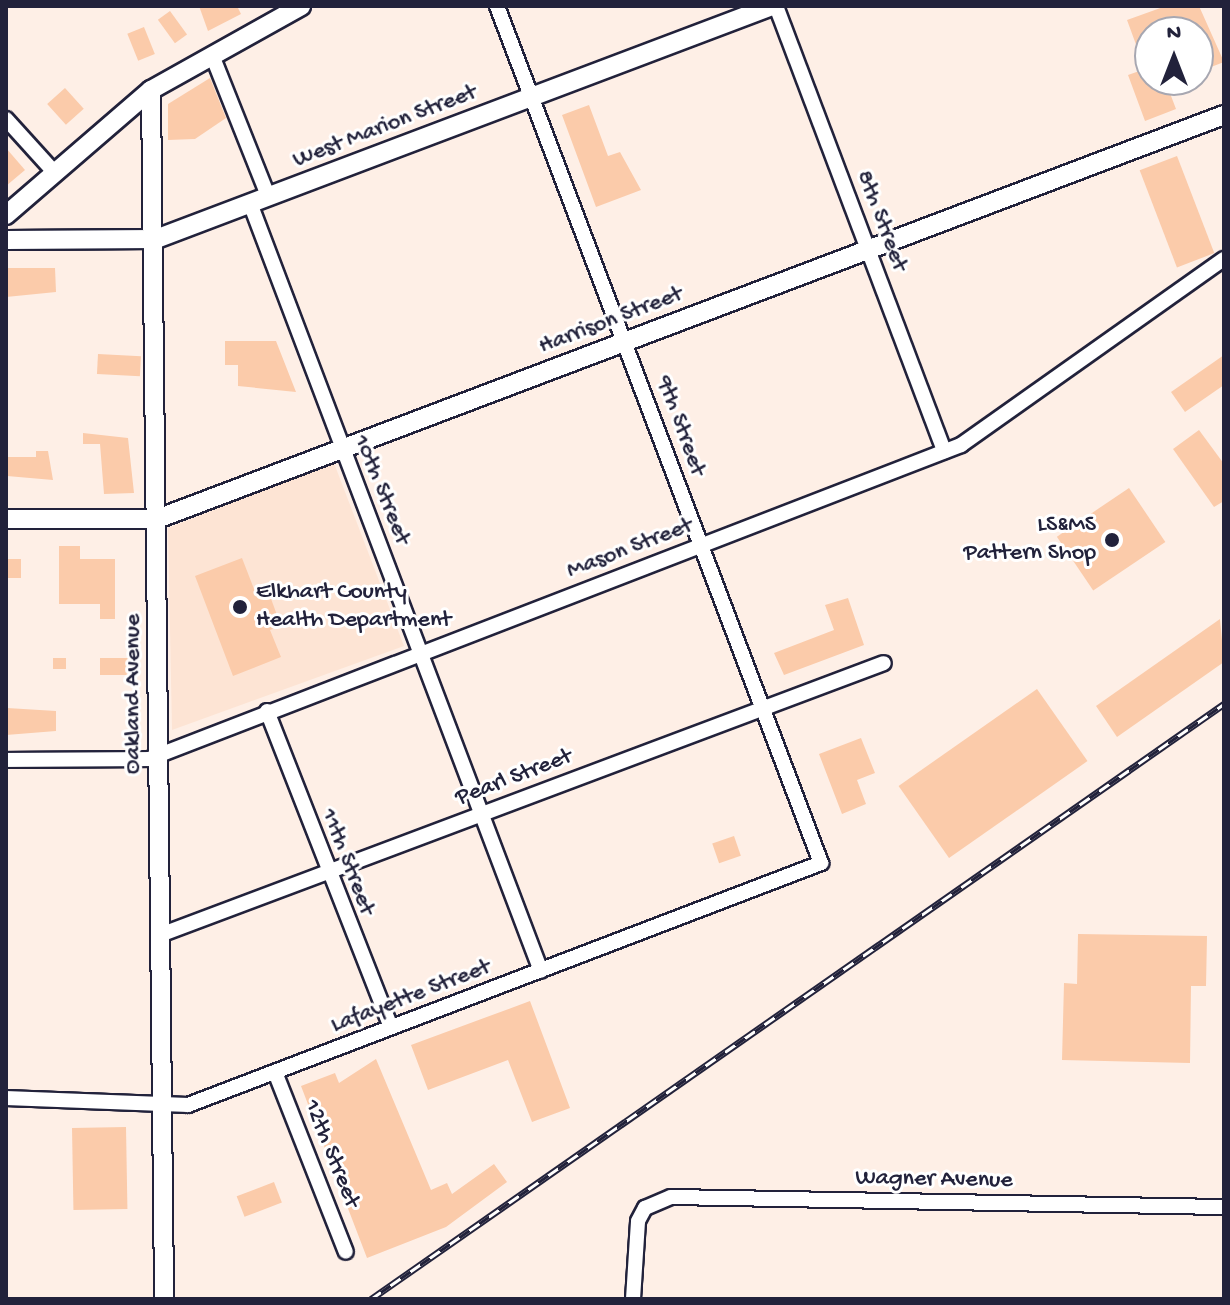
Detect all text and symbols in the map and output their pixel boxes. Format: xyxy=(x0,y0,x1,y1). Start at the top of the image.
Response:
north arrow xyxy=(1134,16,1214,96)
text: N xyxy=(1167,21,1181,47)
street label: West Marion Street xyxy=(289,79,481,175)
street label: 8th Street xyxy=(849,167,913,275)
street label: Harrison Street xyxy=(535,280,687,362)
street label: 9th Street xyxy=(649,372,711,480)
street label: 10th Street xyxy=(346,431,416,549)
street label: Mason Street xyxy=(563,512,697,586)
place label: LS&MS Pattern Shop xyxy=(964,512,1096,568)
marker: LS&MS Pattern Shop xyxy=(1103,531,1121,549)
place label: Elkhart County Health Department xyxy=(256,579,451,635)
marker: Elkhart County Health Department xyxy=(231,598,249,616)
street label: Oakland Avenue xyxy=(120,614,148,774)
street label: Pearl Street xyxy=(452,743,576,813)
street label: 11th Street xyxy=(314,805,380,919)
street label: Lafayette Street xyxy=(327,953,495,1041)
street label: 12th Street xyxy=(296,1096,366,1212)
street label: Wagner Avenue xyxy=(855,1164,1013,1196)

